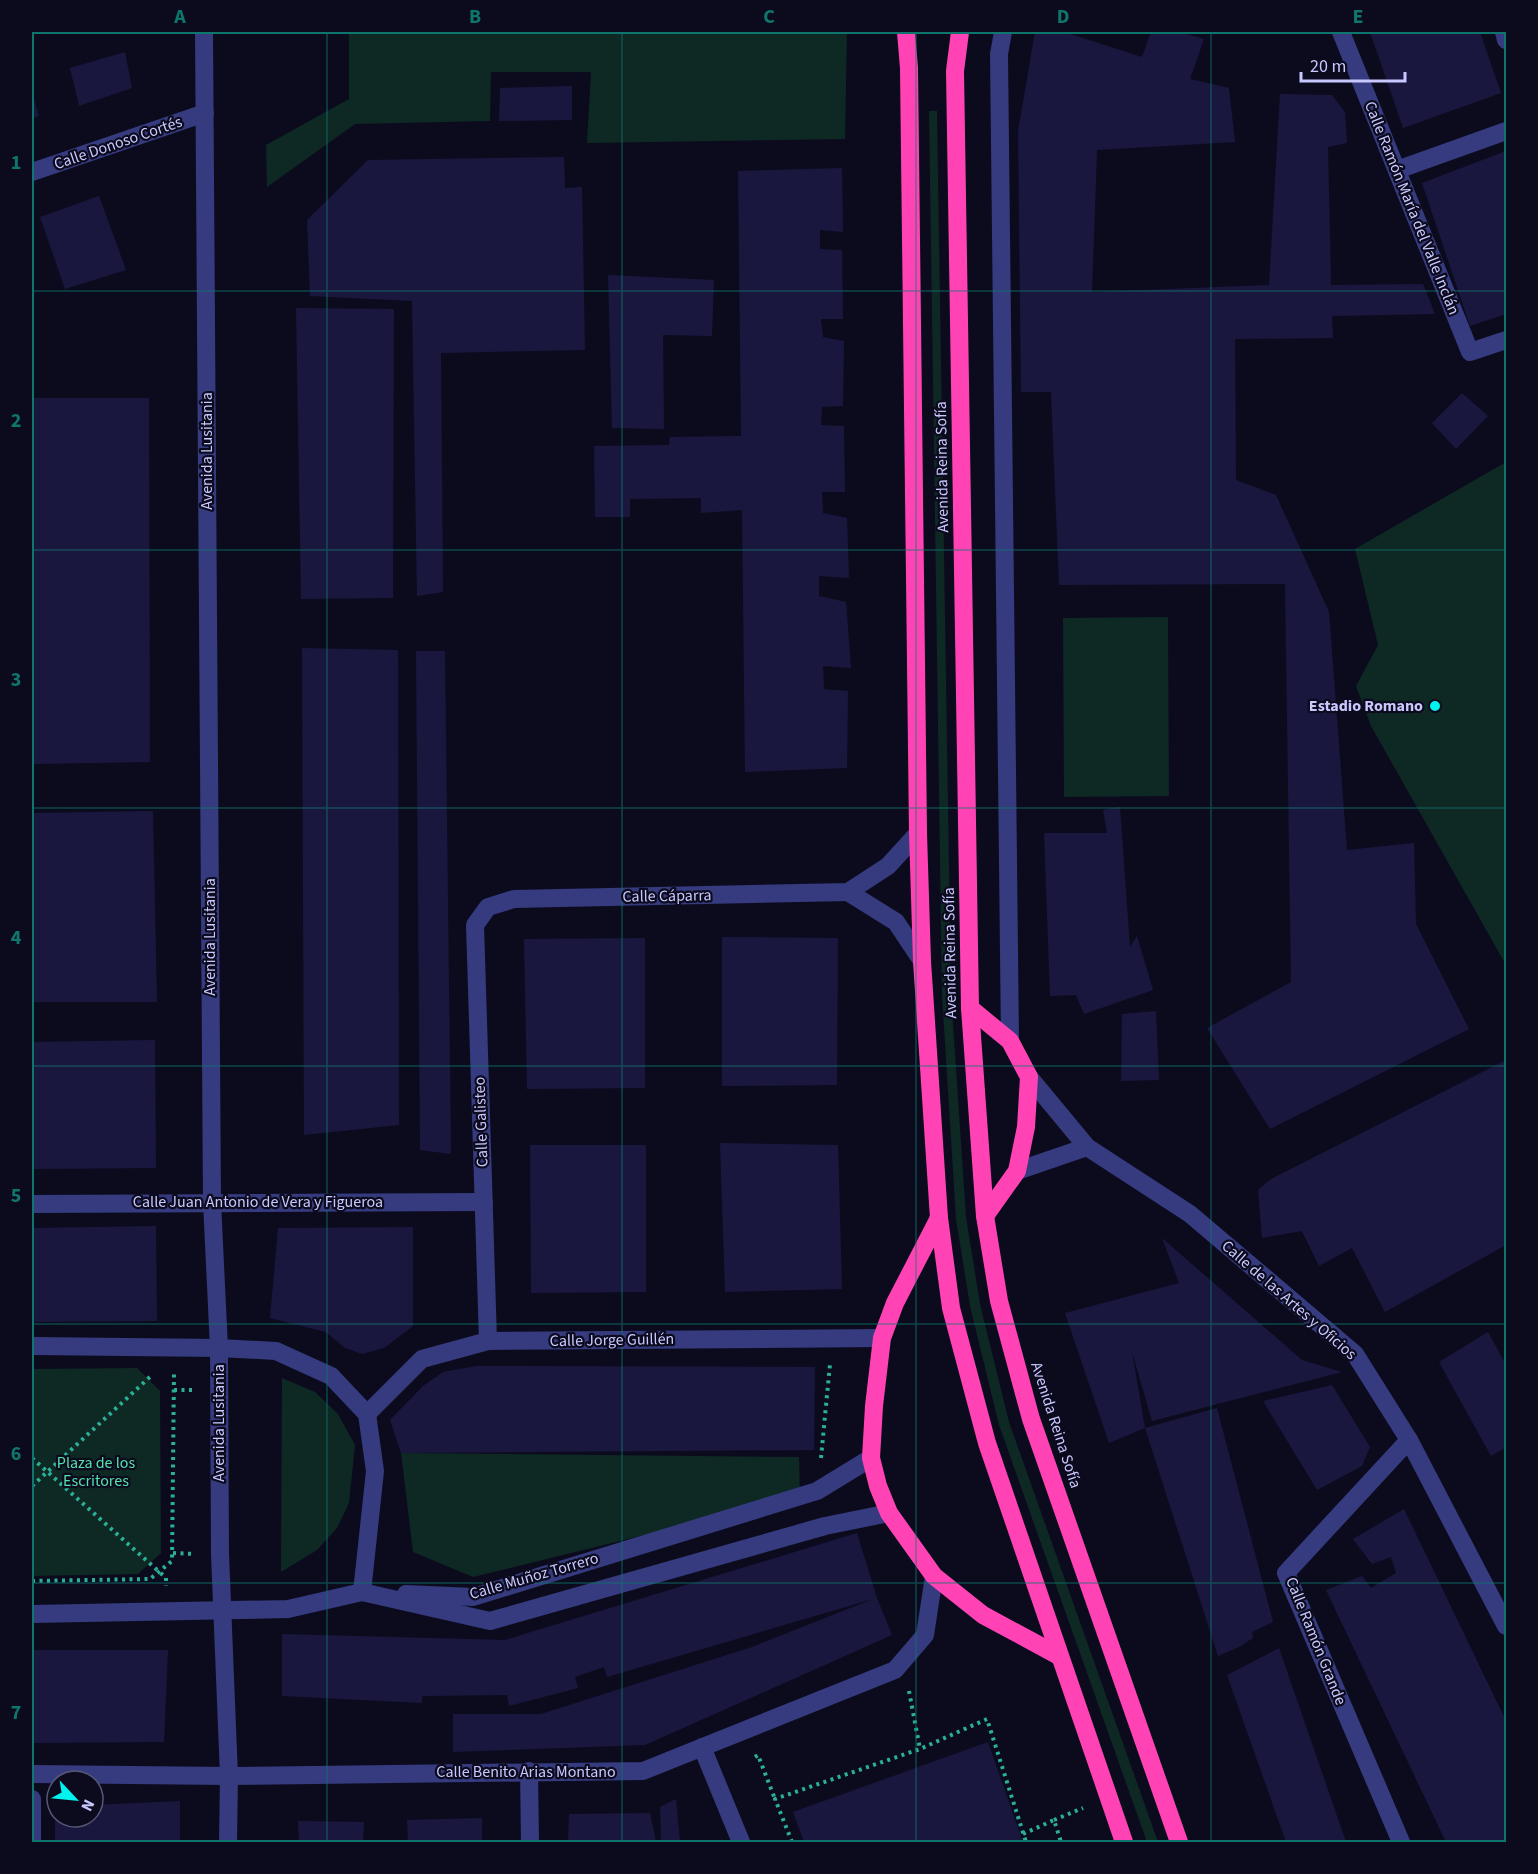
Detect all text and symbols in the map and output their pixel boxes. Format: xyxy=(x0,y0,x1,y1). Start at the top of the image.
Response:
text: A xyxy=(173,3,186,31)
text: B xyxy=(469,3,481,31)
text: C xyxy=(763,3,775,31)
text: D xyxy=(1057,3,1069,31)
text: E xyxy=(1353,3,1363,31)
scale bar xyxy=(1301,45,1404,83)
text: 20 m xyxy=(1310,54,1346,79)
street label: Calle Ramón María del Valle Inclán xyxy=(1359,98,1465,318)
street label: Calle Donoso Cortés xyxy=(51,111,185,175)
text: 1 xyxy=(11,149,21,177)
street label: Avenida Lusitania xyxy=(196,392,218,510)
street label: Avenida Reina Sofía xyxy=(930,401,954,533)
text: 2 xyxy=(11,407,21,435)
text: 3 xyxy=(11,666,21,694)
place label: Estadio Romano xyxy=(1309,695,1423,717)
marker: Estadio Romano xyxy=(1428,699,1442,713)
street label: Avenida Lusitania xyxy=(199,878,221,996)
street label: Calle Cáparra xyxy=(622,884,712,908)
street label: Avenida Reina Sofía xyxy=(938,887,962,1019)
text: 4 xyxy=(11,924,22,952)
street label: Calle Galisteo xyxy=(468,1076,494,1168)
text: 5 xyxy=(11,1182,21,1210)
street label: Calle Juan Antonio de Vera y Figueroa xyxy=(133,1191,383,1213)
street label: Calle de las Artes y Oficios xyxy=(1217,1235,1361,1365)
street label: Calle Jorge Guillén xyxy=(550,1328,674,1352)
street label: Avenida Reina Sofía xyxy=(1025,1359,1087,1491)
street label: Avenida Lusitania xyxy=(208,1364,230,1482)
text: 6 xyxy=(11,1440,21,1468)
park label: Plaza de los Escritores xyxy=(57,1452,135,1492)
street label: Calle Muñoz Torrero xyxy=(467,1547,601,1605)
street label: Calle Ramón Grande xyxy=(1280,1574,1352,1708)
text: 7 xyxy=(11,1699,21,1727)
street label: Calle Benito Arias Montano xyxy=(436,1761,616,1783)
north arrow xyxy=(45,1769,105,1829)
text: N xyxy=(75,1796,100,1815)

